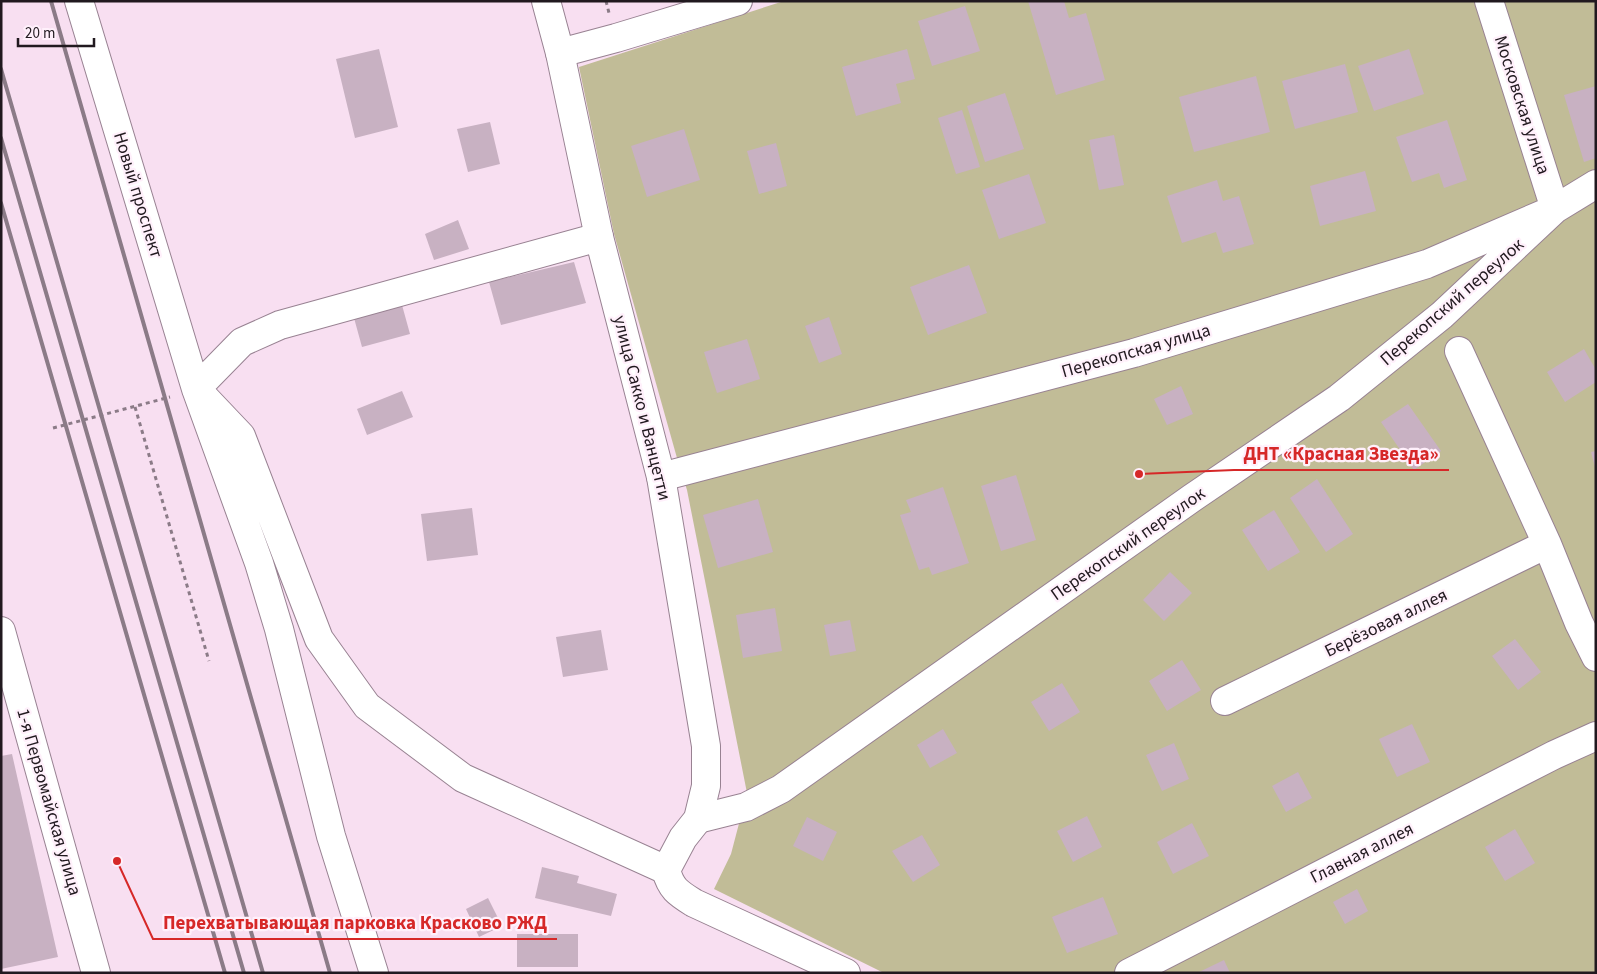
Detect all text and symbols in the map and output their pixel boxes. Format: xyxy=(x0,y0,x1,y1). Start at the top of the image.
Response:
scale bar xyxy=(18,15,94,47)
text: 20 m xyxy=(25,23,55,44)
street label: Московская улица xyxy=(1488,32,1556,178)
street label: Новый проспект xyxy=(107,129,169,261)
street label: Перекопский переулок xyxy=(1375,232,1529,372)
street label: улица Сакко и Ванцетти xyxy=(607,313,677,503)
street label: Перекопская улица xyxy=(1059,318,1213,384)
callout: ДНТ «Красная Звезда» xyxy=(1234,436,1449,470)
text: ДНТ «Красная Звезда» xyxy=(1243,441,1439,468)
street label: Перекопский переулок xyxy=(1046,481,1210,607)
street label: Берёзовая аллея xyxy=(1320,582,1452,664)
street label: 1-я Первомайская улица xyxy=(10,706,88,898)
street label: Главная аллея xyxy=(1306,816,1418,890)
callout: Перехватывающая парковка Красково РЖД xyxy=(153,905,557,939)
text: Перехватывающая парковка Красково РЖД xyxy=(163,910,547,937)

